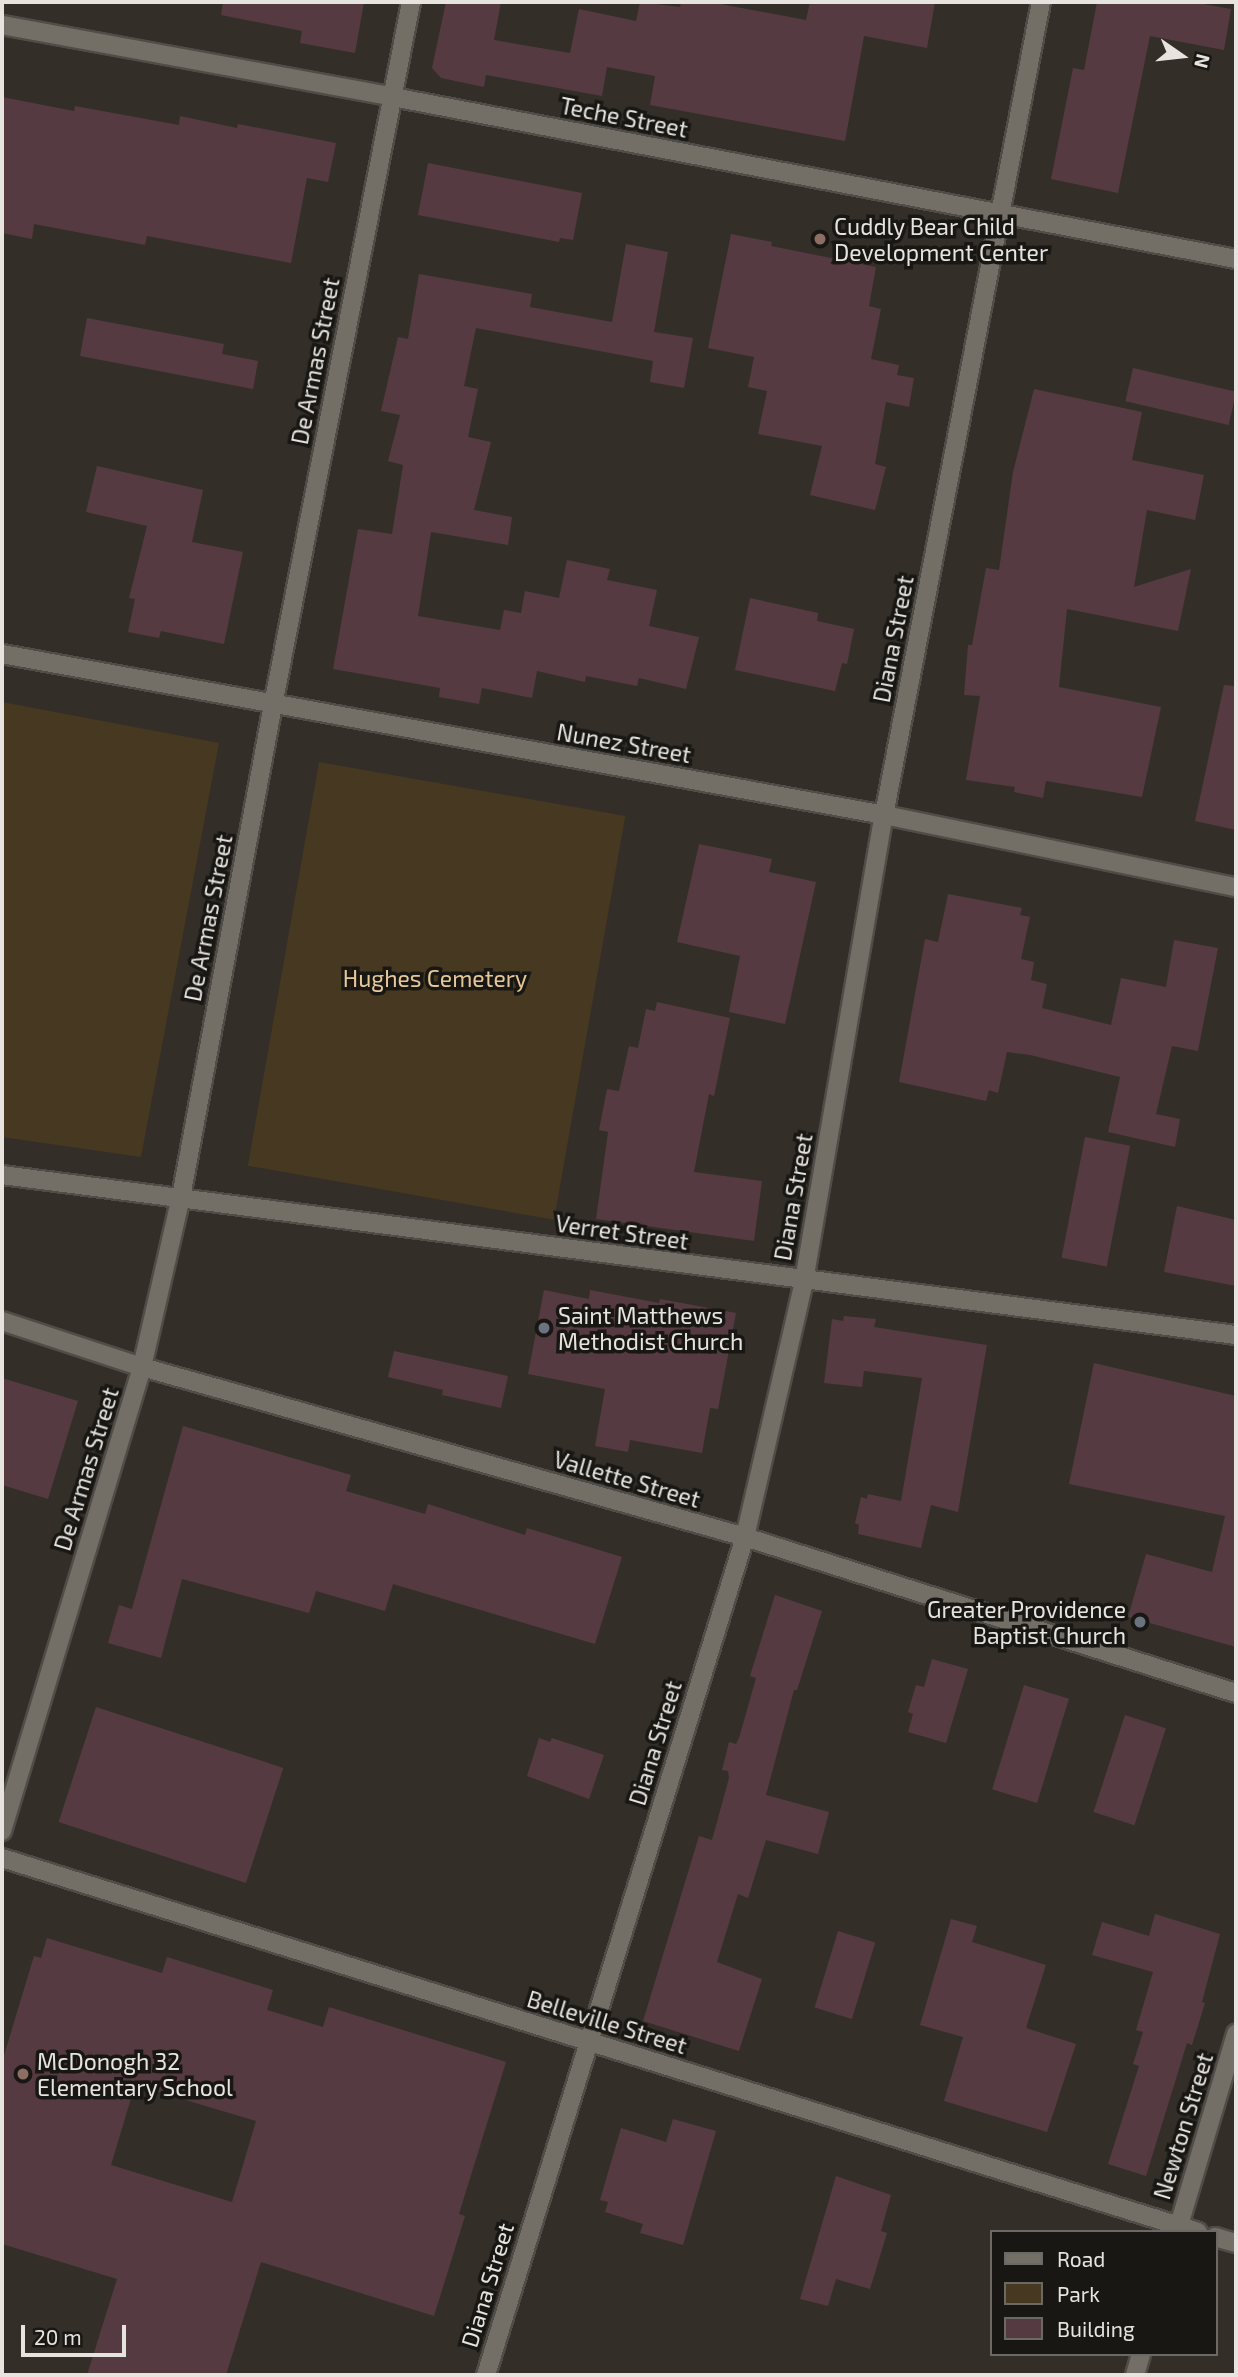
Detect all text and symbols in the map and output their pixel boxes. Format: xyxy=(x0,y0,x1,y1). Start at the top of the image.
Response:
north arrow xyxy=(1147,21,1217,91)
text: N xyxy=(1190,52,1216,71)
street label: Teche Street xyxy=(558,91,690,143)
place label: Cuddly Bear Child Development Center xyxy=(834,212,1048,266)
marker: Cuddly Bear Child Development Center xyxy=(812,231,828,247)
street label: De Armas Street xyxy=(285,275,345,447)
street label: Diana Street xyxy=(867,573,919,705)
street label: Nunez Street xyxy=(555,718,693,768)
street label: De Armas Street xyxy=(178,832,238,1004)
park label: Hughes Cemetery xyxy=(343,964,527,992)
street label: Diana Street xyxy=(768,1131,818,1263)
street label: Verret Street xyxy=(554,1209,690,1255)
place label: Saint Matthews Methodist Church xyxy=(558,1301,743,1355)
marker: Saint Matthews Methodist Church xyxy=(536,1320,552,1336)
street label: De Armas Street xyxy=(48,1384,124,1554)
street label: Vallette Street xyxy=(551,1445,703,1513)
place label: Greater Providence Baptist Church xyxy=(927,1595,1126,1649)
marker: Greater Providence Baptist Church xyxy=(1132,1614,1148,1630)
street label: Diana Street xyxy=(623,1677,687,1809)
street label: Belleville Street xyxy=(524,1985,690,2059)
place label: McDonogh 32 Elementary School xyxy=(37,2047,233,2101)
street label: Newton Street xyxy=(1148,2049,1218,2203)
marker: McDonogh 32 Elementary School xyxy=(15,2066,31,2082)
street label: Diana Street xyxy=(455,2219,519,2351)
legend xyxy=(990,2230,1217,2356)
text: Road xyxy=(1057,2246,1105,2271)
text: Park xyxy=(1057,2281,1100,2306)
scale bar xyxy=(24,2310,130,2354)
text: Building xyxy=(1057,2316,1135,2341)
text: 20 m xyxy=(34,2324,82,2349)

